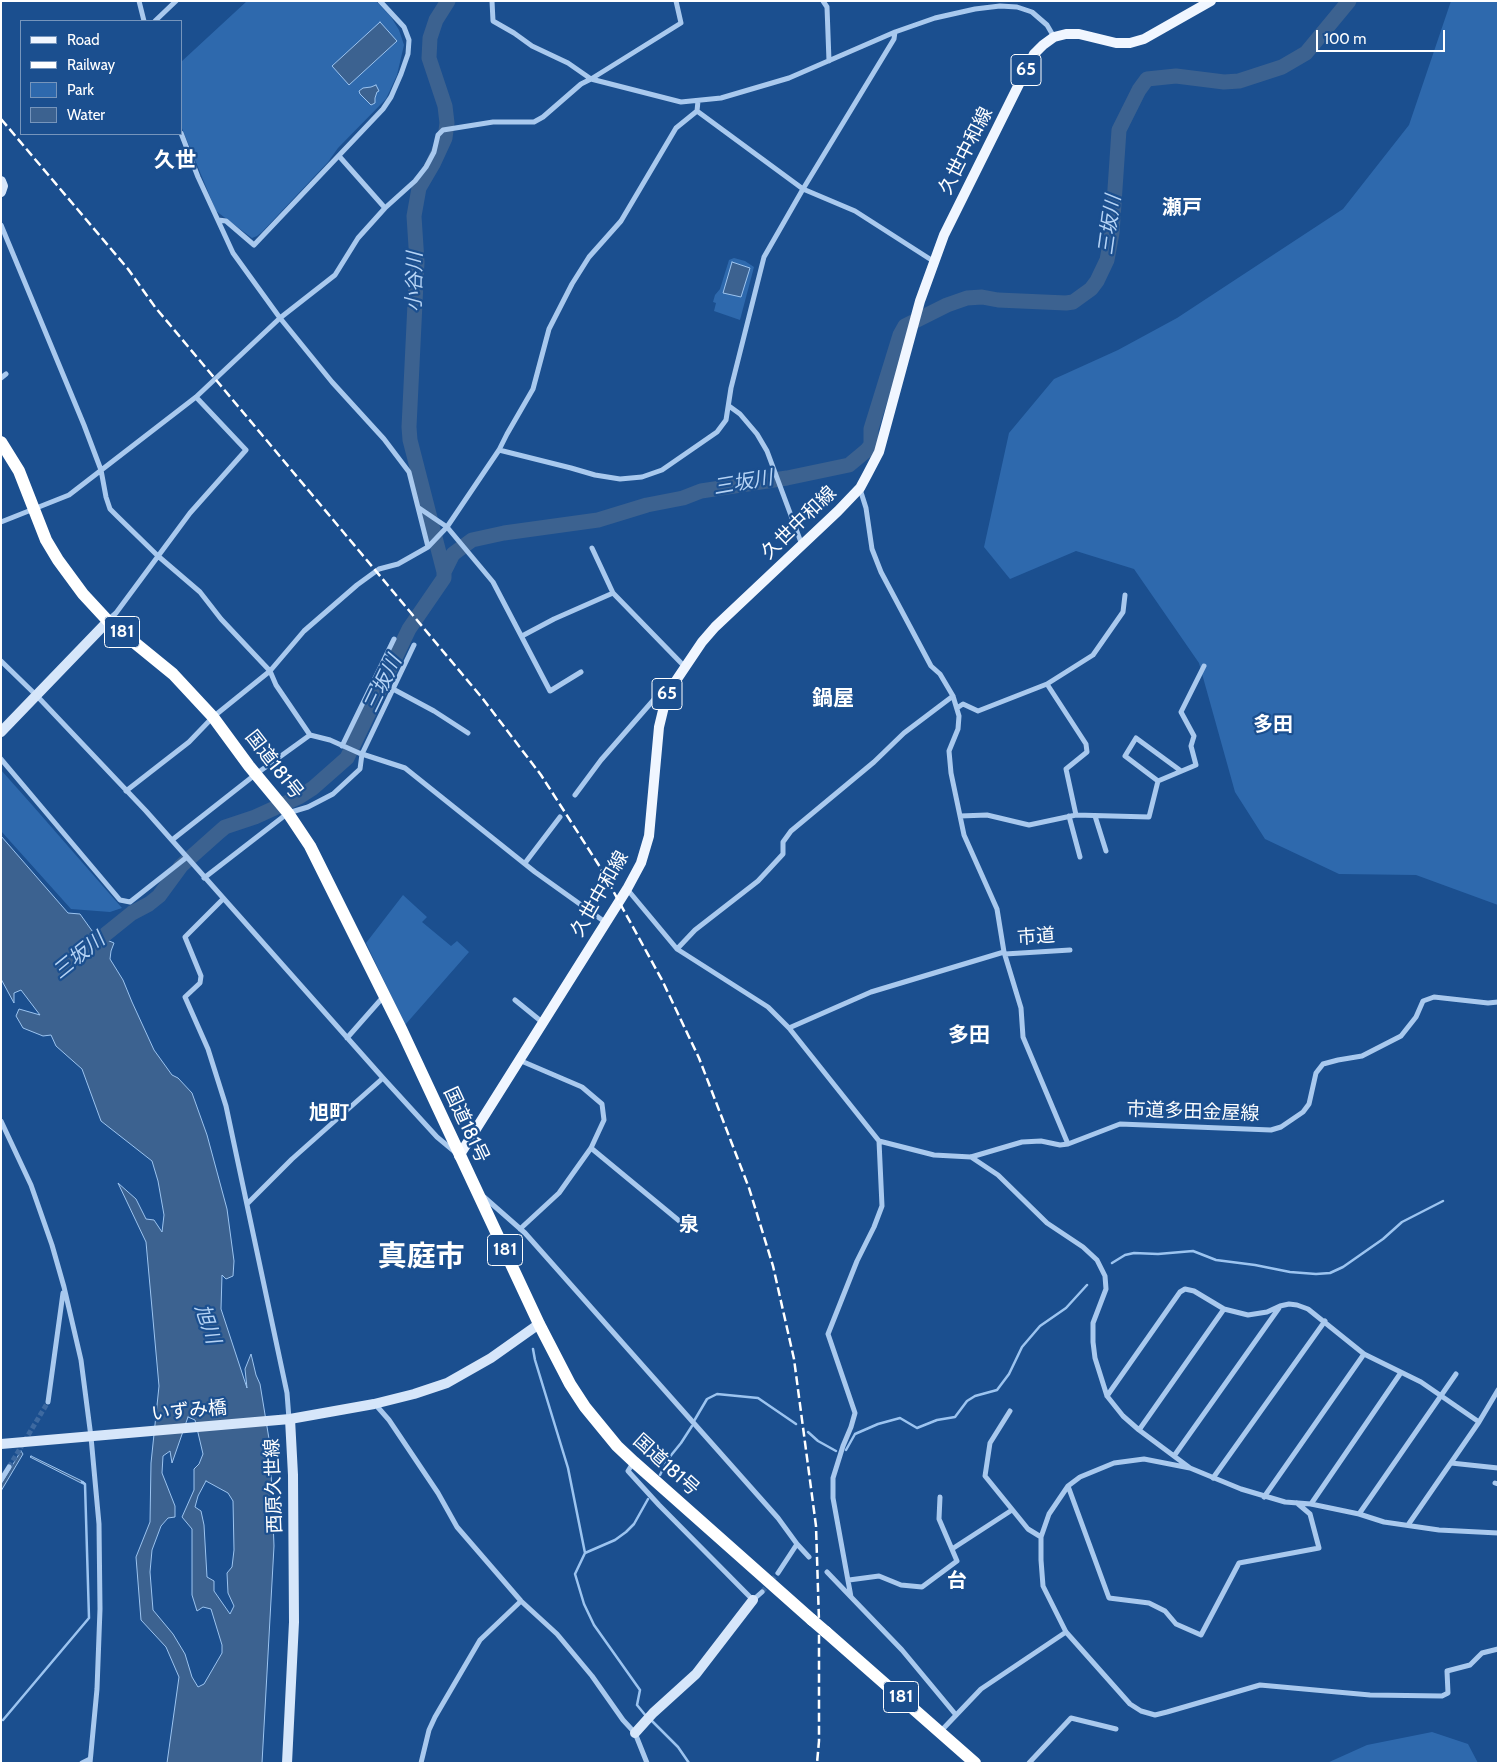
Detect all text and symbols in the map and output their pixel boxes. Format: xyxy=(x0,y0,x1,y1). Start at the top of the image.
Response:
legend xyxy=(20,20,182,135)
scale bar xyxy=(1319,20,1448,52)
text: 100 m xyxy=(1324,30,1366,48)
text: Road xyxy=(67,31,100,49)
road number: 65 xyxy=(1011,54,1041,86)
text: Railway xyxy=(67,56,115,74)
text: Park xyxy=(67,81,94,99)
street label: 久世中和線 xyxy=(934,104,998,198)
text: Water xyxy=(67,106,105,124)
district label: 久世 xyxy=(154,148,196,174)
water label: 三坂川 xyxy=(1094,194,1126,256)
district label: 瀬戸 xyxy=(1162,196,1202,220)
water label: 小谷川 xyxy=(402,252,428,312)
water label: 三坂川 xyxy=(711,466,775,500)
street label: 久世中和線 xyxy=(757,482,841,564)
road number: 181 xyxy=(104,616,140,648)
water label: 三坂川 xyxy=(359,652,407,716)
road number: 65 xyxy=(652,679,682,710)
district label: 鍋屋 xyxy=(812,686,854,712)
district label: 多田 xyxy=(1253,713,1293,737)
street label: 国道181号 xyxy=(240,726,308,804)
street label: 久世中和線 xyxy=(566,847,634,941)
street label: 市道 xyxy=(1016,924,1056,950)
water label: 三坂川 xyxy=(48,928,110,984)
district label: 多田 xyxy=(948,1023,990,1049)
street label: 国道181号 xyxy=(439,1084,493,1166)
street label: 市道多田金屋線 xyxy=(1126,1098,1260,1126)
district label: 旭町 xyxy=(309,1101,349,1125)
district label: 泉 xyxy=(679,1213,699,1237)
road number: 181 xyxy=(488,1234,522,1266)
district label: 真庭市 xyxy=(378,1240,464,1274)
water label: 旭川 xyxy=(189,1301,225,1347)
street label: いずみ橋 xyxy=(150,1396,228,1426)
street label: 国道181号 xyxy=(628,1429,704,1501)
street label: 西原久世線 xyxy=(261,1438,287,1534)
district label: 台 xyxy=(947,1569,967,1593)
road number: 181 xyxy=(884,1681,918,1712)

